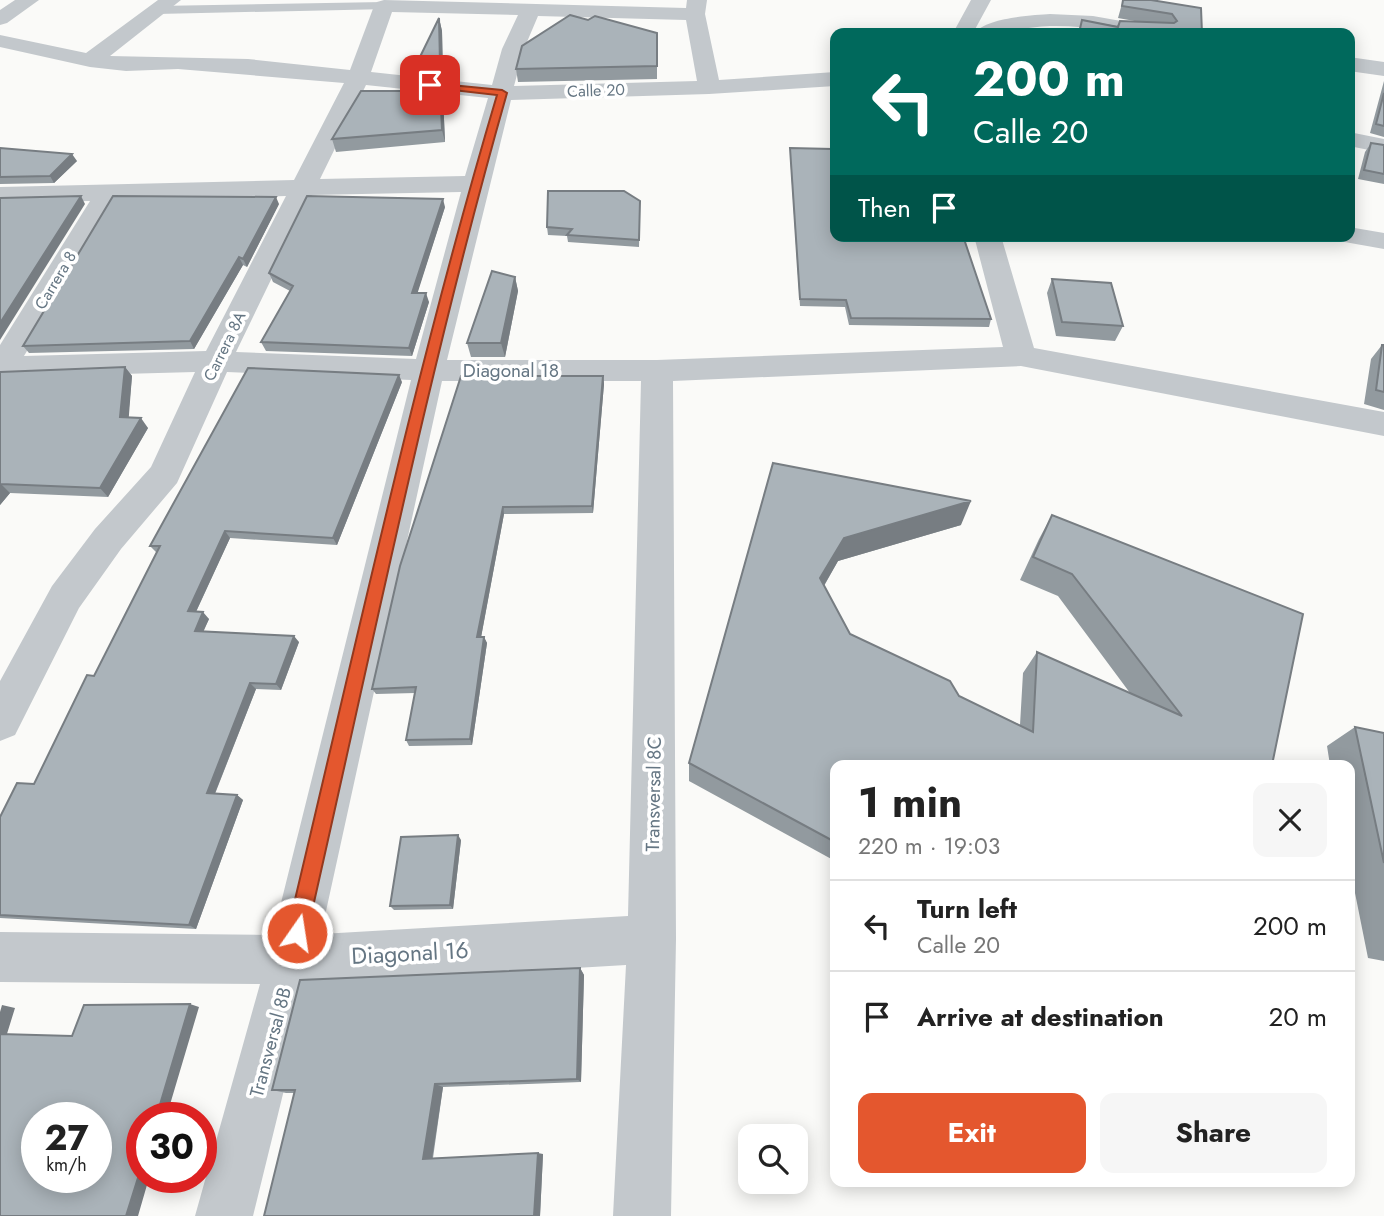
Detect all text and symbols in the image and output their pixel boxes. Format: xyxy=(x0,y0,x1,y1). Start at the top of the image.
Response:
text: 200 m xyxy=(973,44,1125,114)
pin xyxy=(400,55,460,115)
icon: left xyxy=(858,56,949,147)
icon: arrive xyxy=(411,66,449,104)
street label: Calle 20 xyxy=(567,78,625,103)
text: Calle 20 xyxy=(973,109,1089,155)
text: Then xyxy=(858,189,911,227)
icon: arrive xyxy=(925,189,963,227)
street label: Carrera 8 xyxy=(29,247,82,314)
street label: Carrera 8A xyxy=(198,307,251,385)
street label: Diagonal 18 xyxy=(463,357,559,384)
street label: Transversal 8C xyxy=(639,736,668,852)
text: 1 min xyxy=(858,772,962,833)
button: close xyxy=(1253,783,1327,857)
text: 220 m · 19:03 xyxy=(858,829,1000,863)
text: Turn left xyxy=(917,890,1017,928)
position arrow xyxy=(260,896,334,970)
icon: left xyxy=(858,907,896,945)
text: 200 m xyxy=(1253,907,1327,945)
text: Calle 20 xyxy=(917,928,1000,962)
street label: Diagonal 16 xyxy=(351,933,469,973)
street label: Transversal 8B xyxy=(243,984,298,1100)
icon: arrive xyxy=(858,998,896,1036)
text: Arrive at destination xyxy=(917,998,1164,1036)
text: 20 m xyxy=(1269,998,1327,1036)
button: Exit xyxy=(858,1093,1086,1173)
button: Share xyxy=(1100,1093,1327,1173)
speed limit sign: 30 xyxy=(126,1102,217,1193)
text: 27 xyxy=(44,1113,89,1163)
map controls xyxy=(738,1124,808,1194)
button: search xyxy=(738,1124,808,1194)
text: km/h xyxy=(46,1152,87,1178)

